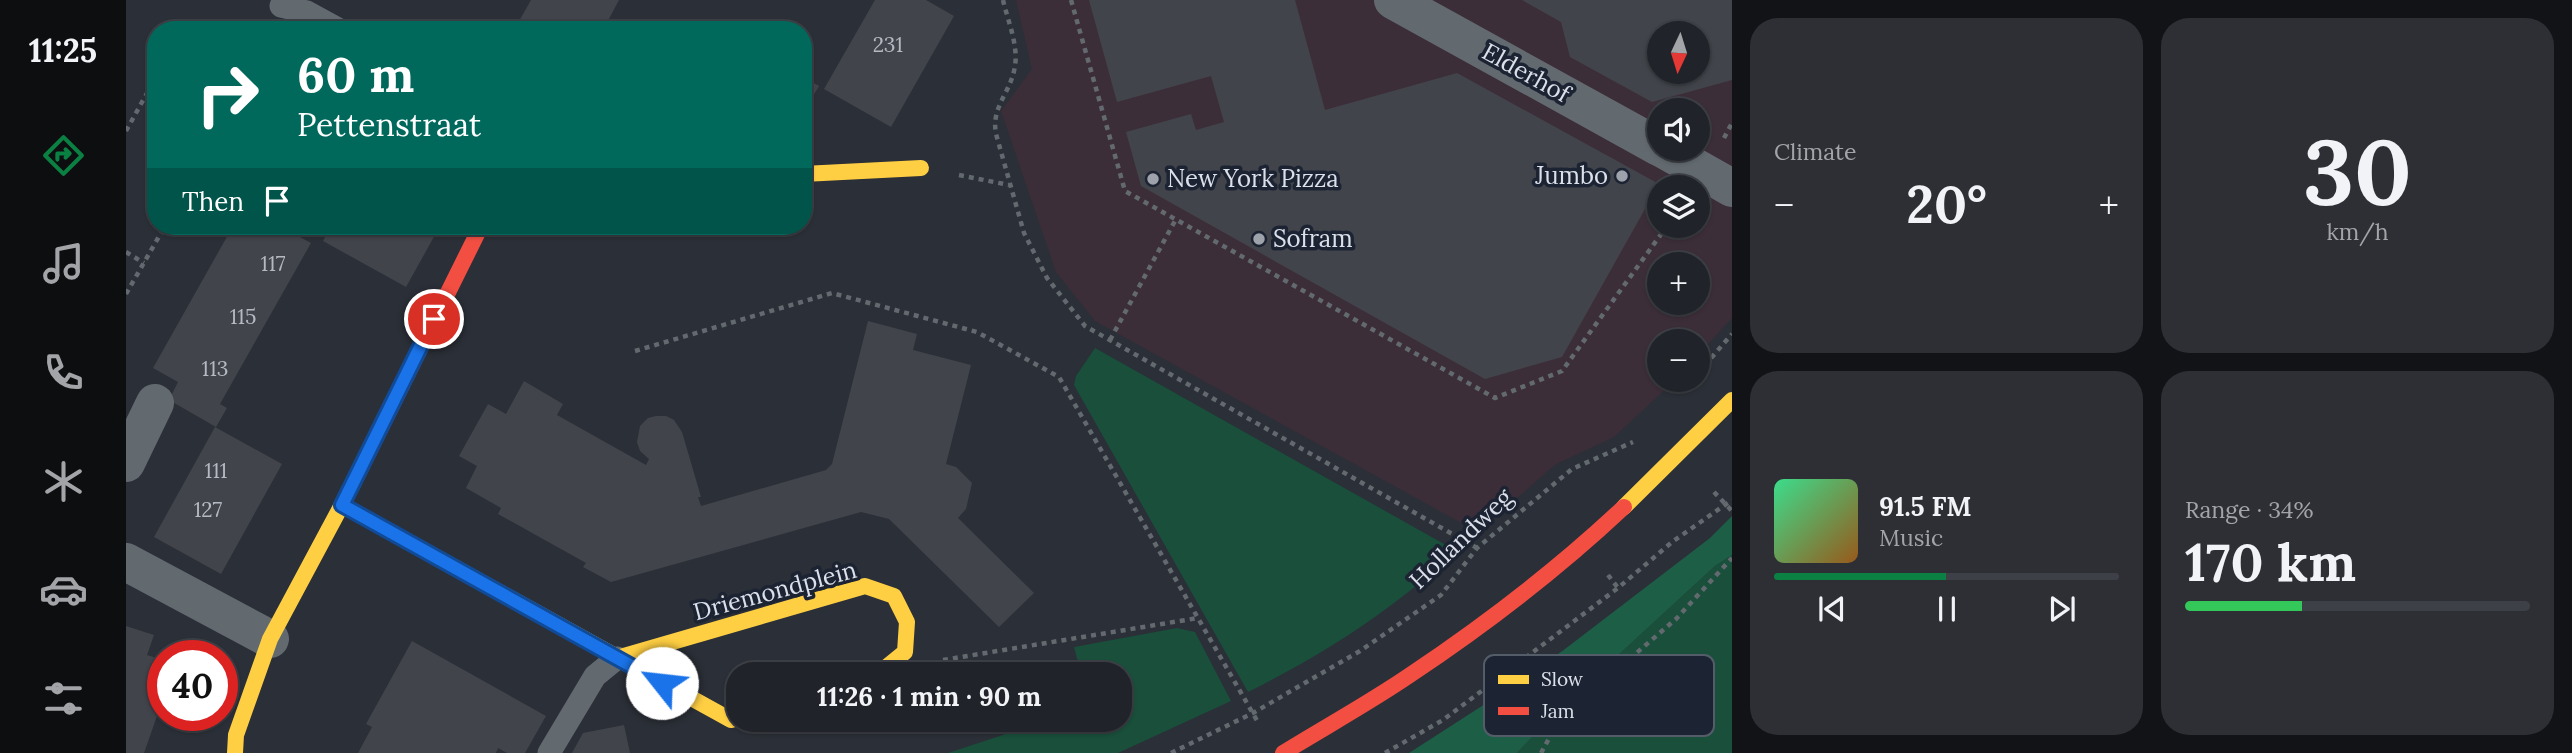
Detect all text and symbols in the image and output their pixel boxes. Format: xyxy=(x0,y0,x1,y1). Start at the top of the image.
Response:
north arrow xyxy=(1647,21,1710,84)
map controls xyxy=(1647,21,1710,392)
text: 11:25 xyxy=(29,30,97,71)
house number: 231 xyxy=(873,31,903,58)
street label: Elderhof xyxy=(1477,36,1577,110)
text: 60 m xyxy=(297,43,414,105)
icon: right xyxy=(182,49,273,140)
button: sound xyxy=(1647,98,1710,161)
text: Pettenstraat xyxy=(297,104,481,145)
text: 30 xyxy=(2303,113,2412,230)
icon: directions xyxy=(39,131,88,180)
text: Climate xyxy=(1774,137,1856,166)
place label: Jumbo xyxy=(1534,160,1608,191)
place label: New York Pizza xyxy=(1167,163,1339,194)
marker: Jumbo xyxy=(1614,168,1630,184)
marker: New York Pizza xyxy=(1145,171,1161,187)
text: 20° xyxy=(1906,171,1987,237)
button: layers xyxy=(1647,175,1710,238)
text: − xyxy=(1774,181,1794,229)
text: + xyxy=(2099,181,2119,229)
icon: arrive xyxy=(258,182,296,220)
text: Then xyxy=(182,185,244,218)
text: km/h xyxy=(2326,217,2389,246)
place label: Sofram xyxy=(1273,223,1353,254)
marker: Sofram xyxy=(1251,231,1267,247)
icon: music xyxy=(39,239,88,288)
house number: 117 xyxy=(261,250,286,277)
button: + xyxy=(1647,252,1710,315)
pin xyxy=(404,289,464,349)
icon: arrive xyxy=(415,300,453,338)
house number: 115 xyxy=(230,303,256,330)
button: − xyxy=(1647,329,1710,392)
icon: phone xyxy=(39,348,88,397)
house number: 113 xyxy=(202,355,229,382)
icon: climate xyxy=(39,457,88,506)
house number: 111 xyxy=(205,457,227,484)
street label: Hollandweg xyxy=(1403,481,1519,596)
text: 91.5 FM xyxy=(1879,490,1972,523)
text: Range · 34% xyxy=(2185,495,2313,524)
house number: 127 xyxy=(194,496,223,523)
text: Music xyxy=(1879,523,1943,552)
text: 170 km xyxy=(2185,529,2356,595)
street label: Driemondplein xyxy=(690,554,860,627)
icon: car xyxy=(39,565,88,614)
icon: previous xyxy=(1813,590,1851,628)
icon: pause xyxy=(1928,590,1966,628)
icon: next xyxy=(2043,590,2081,628)
speed limit sign: 40 xyxy=(147,640,238,731)
position arrow xyxy=(625,646,699,720)
legend xyxy=(1484,655,1714,736)
text: Slow xyxy=(1541,667,1584,691)
icon: filters xyxy=(39,674,88,723)
text: 11:26 · 1 min · 90 m xyxy=(817,680,1041,713)
text: Jam xyxy=(1540,699,1575,723)

